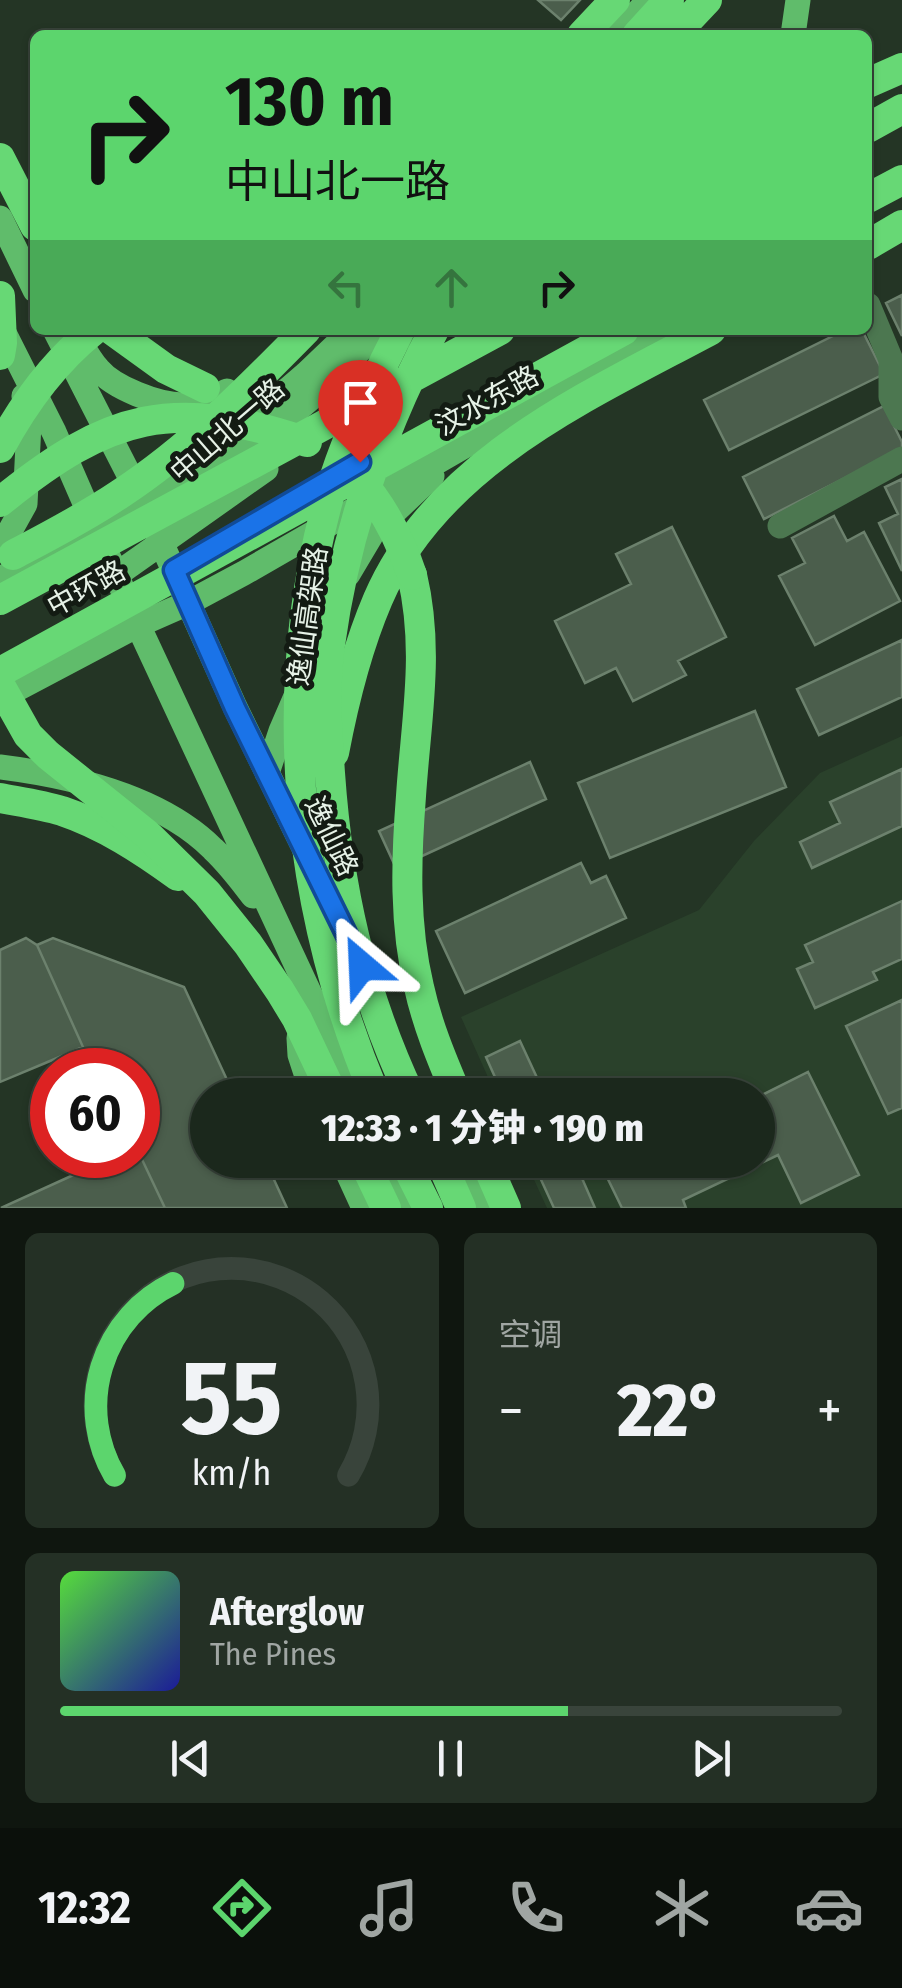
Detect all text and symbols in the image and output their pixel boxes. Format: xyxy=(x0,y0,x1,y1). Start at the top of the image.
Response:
text: 130 m xyxy=(225,60,394,144)
icon: right xyxy=(60,70,190,200)
text: 中山北一路 xyxy=(225,155,450,209)
icon: left xyxy=(319,260,374,315)
icon: ahead xyxy=(424,260,479,315)
icon: right xyxy=(529,260,584,315)
street label: 汶水东路 xyxy=(430,359,544,442)
pin xyxy=(318,360,403,463)
street label: 中山北一路 xyxy=(164,372,291,489)
icon: arrive xyxy=(333,375,388,430)
street label: 逸仙高架路 xyxy=(281,544,334,688)
street label: 中环路 xyxy=(42,554,131,623)
street label: 逸仙路 xyxy=(298,791,365,881)
position arrow xyxy=(310,914,414,1018)
speed limit sign: 60 xyxy=(30,1048,160,1178)
text: 12:33 · 1 分钟 · 190 m xyxy=(321,1105,644,1151)
text: 空调 xyxy=(499,1316,563,1354)
text: 55 xyxy=(181,1336,283,1461)
text: 22° xyxy=(617,1366,723,1456)
text: − xyxy=(499,1378,523,1444)
text: + xyxy=(817,1378,842,1444)
text: km/h xyxy=(192,1452,272,1494)
text: Afterglow xyxy=(210,1589,364,1635)
text: The Pines xyxy=(210,1635,336,1673)
icon: previous xyxy=(163,1731,218,1786)
icon: pause xyxy=(423,1731,478,1786)
icon: next xyxy=(684,1731,739,1786)
icon: directions xyxy=(207,1873,277,1943)
icon: music xyxy=(354,1873,424,1943)
icon: phone xyxy=(501,1873,571,1943)
icon: climate xyxy=(647,1873,717,1943)
icon: car xyxy=(794,1873,864,1943)
text: 12:32 xyxy=(38,1881,131,1935)

